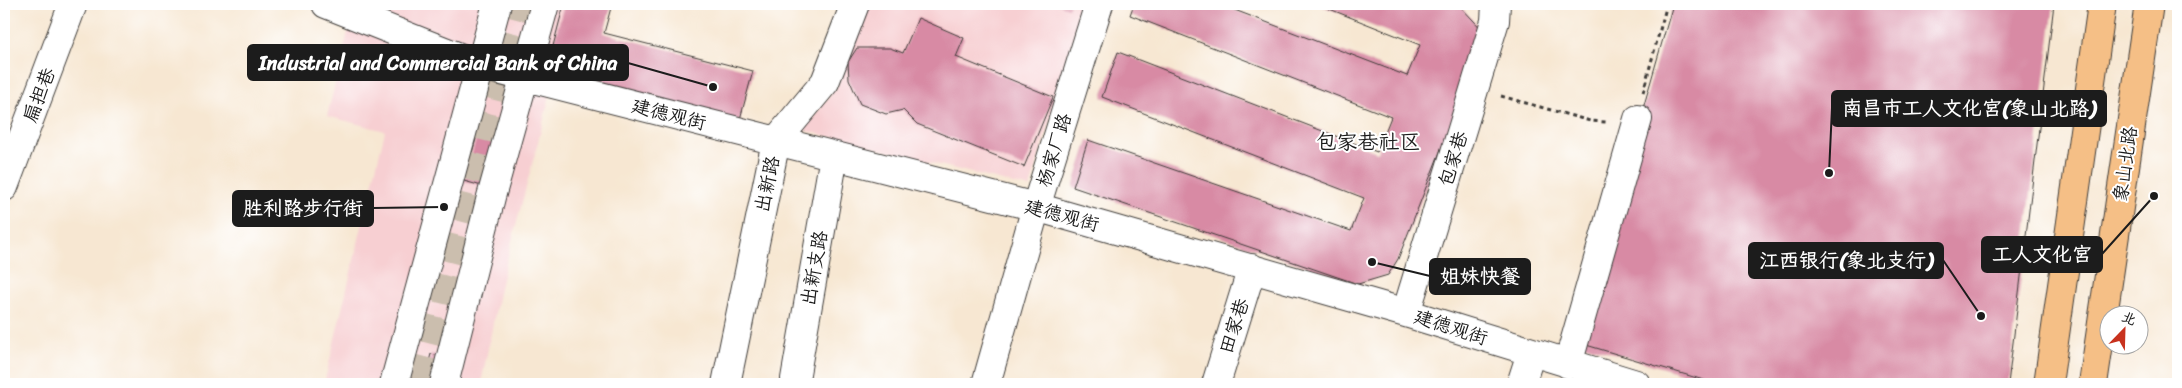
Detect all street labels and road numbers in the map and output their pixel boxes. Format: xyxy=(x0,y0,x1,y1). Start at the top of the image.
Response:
street label: 扁担巷 xyxy=(13,62,65,128)
street label: 建德观街 xyxy=(628,89,710,139)
street label: 杨家厂路 xyxy=(1027,109,1081,191)
street label: 象山北路 xyxy=(2103,124,2147,204)
street label: 包家巷 xyxy=(1429,127,1477,191)
street label: 出新路 xyxy=(745,153,789,215)
street label: 建德观街 xyxy=(1021,189,1103,241)
street label: 出新支路 xyxy=(791,228,837,308)
street label: 田家巷 xyxy=(1209,294,1259,358)
street label: 建德观街 xyxy=(1410,300,1492,354)

